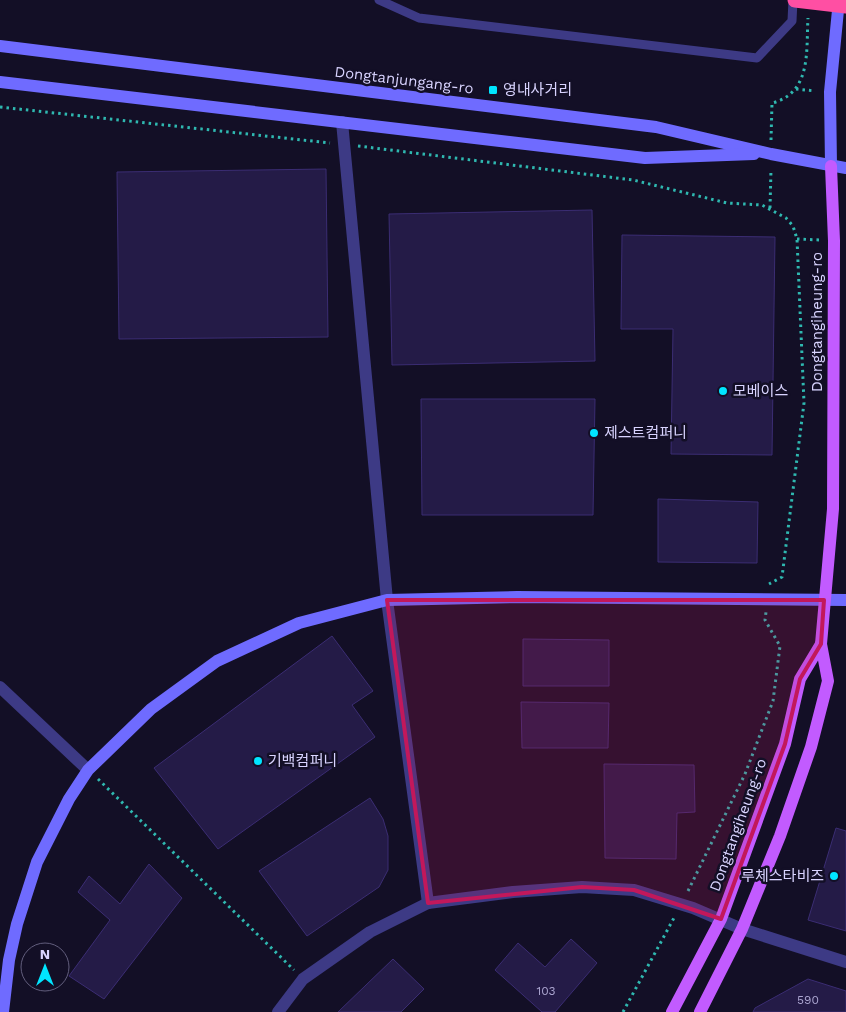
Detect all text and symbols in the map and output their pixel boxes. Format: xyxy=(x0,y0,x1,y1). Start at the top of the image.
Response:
street label: Dongtanjungang-ro xyxy=(333,63,475,97)
place label: 영내사거리 xyxy=(503,81,572,99)
marker: 영내사거리 xyxy=(487,84,499,96)
street label: Dongtangiheung-ro xyxy=(808,252,826,392)
place label: 모베이스 xyxy=(733,382,788,400)
marker: 모베이스 xyxy=(717,385,729,397)
place label: 제스트컴퍼니 xyxy=(604,424,687,442)
marker: 제스트컴퍼니 xyxy=(588,427,600,439)
place label: 기백컴퍼니 xyxy=(268,752,337,770)
marker: 기백컴퍼니 xyxy=(252,755,264,767)
street label: Dongtangiheung-ro xyxy=(706,756,770,894)
place label: 루체스타비즈 xyxy=(741,867,824,885)
marker: 루체스타비즈 xyxy=(828,870,840,882)
north arrow xyxy=(20,942,70,992)
text: N xyxy=(40,946,50,962)
house number: 103 xyxy=(537,984,555,998)
house number: 590 xyxy=(797,993,819,1007)

